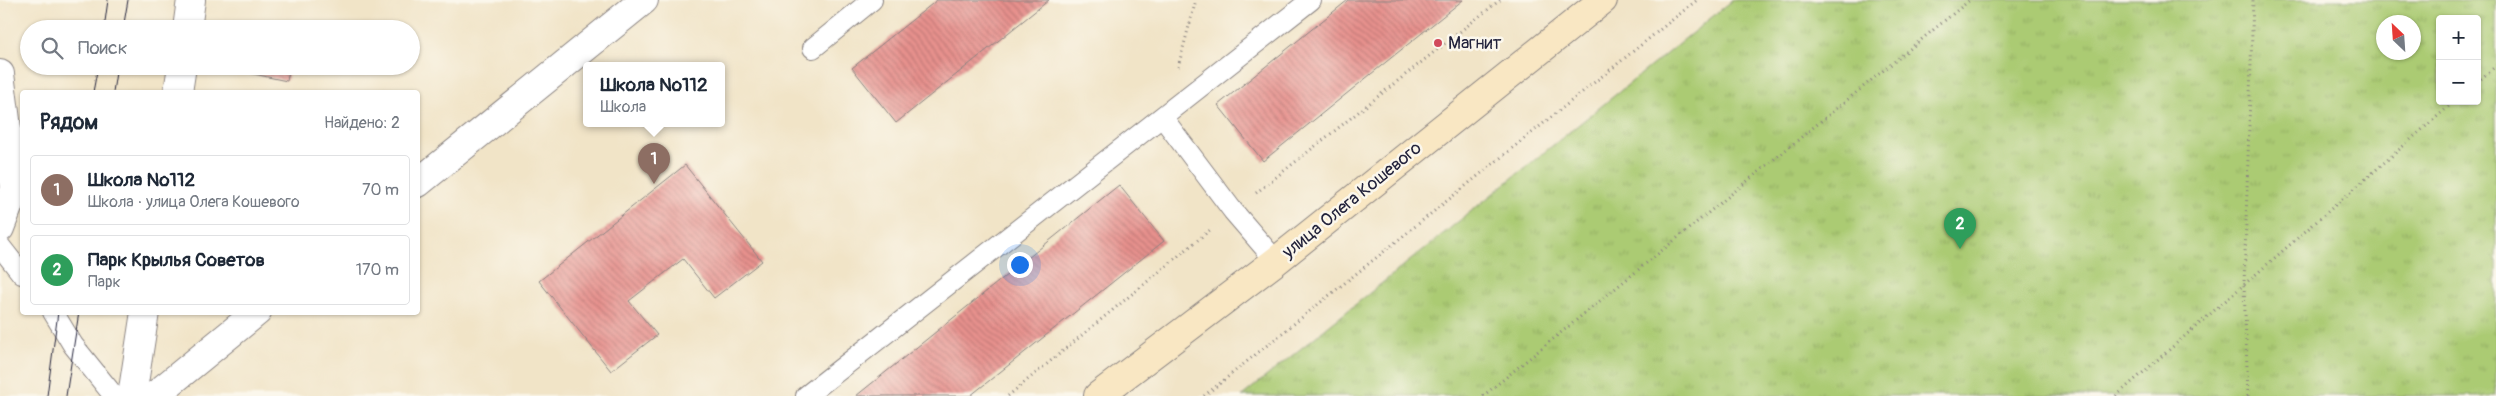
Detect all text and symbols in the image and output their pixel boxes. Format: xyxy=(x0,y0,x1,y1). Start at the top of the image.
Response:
north arrow xyxy=(2376,15,2421,60)
map controls xyxy=(2436,15,2481,105)
button: + xyxy=(2436,15,2481,60)
search box xyxy=(20,20,420,75)
place label: Магнит xyxy=(1448,32,1501,55)
icon: search xyxy=(38,34,66,62)
text: Поиск xyxy=(78,36,128,60)
marker: Магнит xyxy=(1432,37,1444,49)
button: − xyxy=(2436,60,2481,105)
popup xyxy=(583,62,725,127)
text: Школа №112 xyxy=(600,73,708,97)
text: Школа xyxy=(600,97,646,117)
text: Рядом xyxy=(40,109,98,136)
text: Найдено: 2 xyxy=(324,113,400,133)
street label: улица Олега Кошевого xyxy=(1277,136,1427,264)
pin: 1 xyxy=(638,143,670,184)
text: Школа №112 xyxy=(88,168,195,192)
text: 1 xyxy=(54,180,60,200)
text: 70 m xyxy=(362,180,399,200)
text: Школа · улица Олега Кошевого xyxy=(88,192,300,212)
pin: 2 xyxy=(1944,208,1976,249)
text: Парк Крылья Советов xyxy=(88,248,265,272)
your location xyxy=(1007,252,1033,278)
text: 2 xyxy=(53,260,61,280)
text: 170 m xyxy=(356,260,399,280)
text: Парк xyxy=(88,272,121,292)

